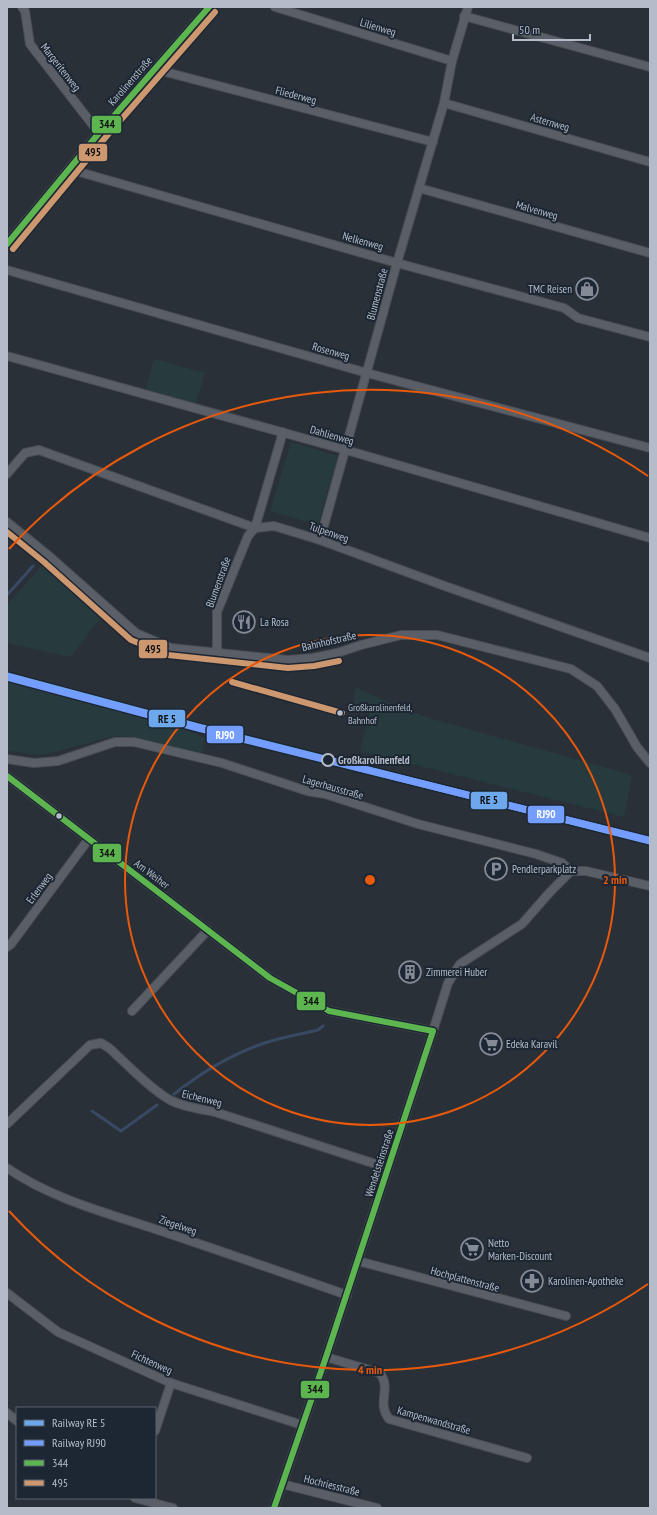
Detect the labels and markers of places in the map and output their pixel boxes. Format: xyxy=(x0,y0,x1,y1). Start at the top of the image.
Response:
shop icon: TMC Reisen xyxy=(574,276,600,302)
place label: TMC Reisen xyxy=(528,282,572,296)
restaurant icon: La Rosa xyxy=(231,609,257,635)
place label: La Rosa xyxy=(260,615,289,629)
place label: Großkarolinenfeld, Bahnhof xyxy=(348,701,412,727)
marker: Großkarolinenfeld, Bahnhof xyxy=(335,708,345,718)
marker: Großkarolinenfeld xyxy=(321,753,335,767)
place label: Großkarolinenfeld xyxy=(338,753,410,767)
unlabelled marker xyxy=(54,811,64,821)
parking icon: Pendlerparkplatz xyxy=(483,856,509,882)
place label: Pendlerparkplatz xyxy=(512,862,576,876)
centre of rings xyxy=(363,873,377,887)
building icon: Zimmerei Huber xyxy=(397,959,423,985)
place label: Zimmerei Huber xyxy=(426,965,487,979)
supermarket icon: Edeka Karavil xyxy=(478,1031,504,1057)
place label: Edeka Karavil xyxy=(506,1037,558,1051)
supermarket icon: Netto Marken-Discount xyxy=(459,1236,485,1262)
place label: Netto Marken-Discount xyxy=(488,1236,552,1263)
pharmacy icon: Karolinen-Apotheke xyxy=(519,1268,545,1294)
place label: Karolinen-Apotheke xyxy=(548,1274,624,1288)

